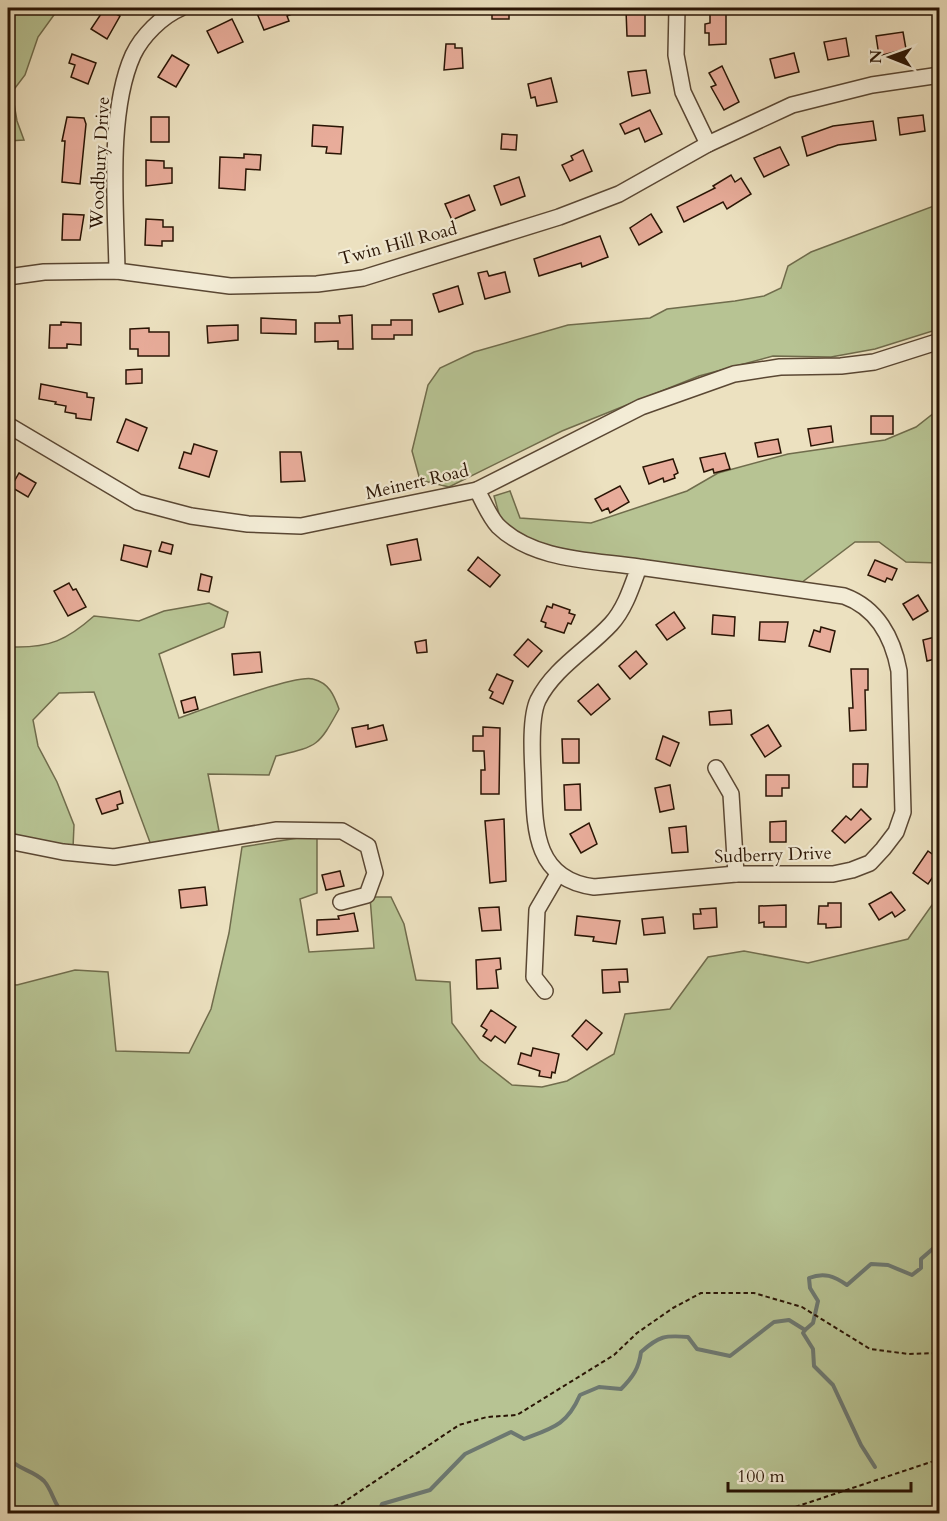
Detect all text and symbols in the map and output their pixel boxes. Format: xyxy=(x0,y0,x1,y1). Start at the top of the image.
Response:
north arrow xyxy=(860,27,920,87)
text: N xyxy=(865,50,887,64)
street label: Woodbury Drive xyxy=(84,96,116,231)
street label: Twin Hill Road xyxy=(336,216,460,272)
street label: Meinert Road xyxy=(363,458,471,506)
street label: Sudberry Drive xyxy=(714,840,832,870)
scale bar xyxy=(728,1455,911,1493)
text: 100 m xyxy=(737,1464,785,1489)

